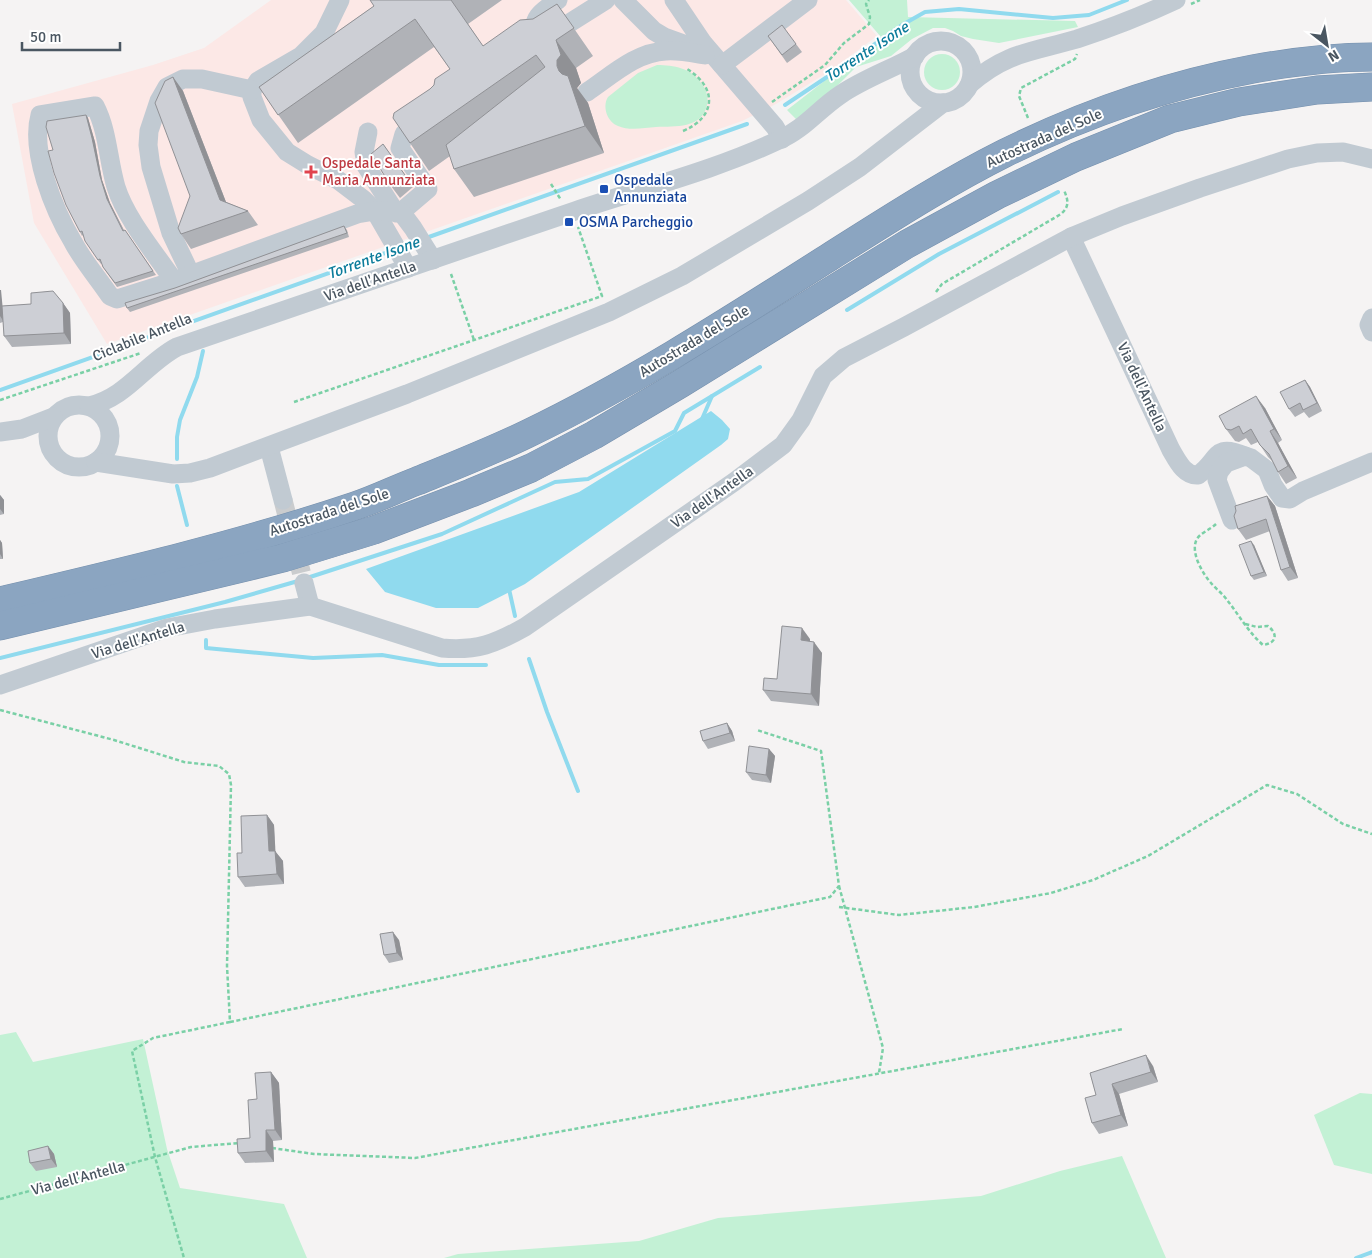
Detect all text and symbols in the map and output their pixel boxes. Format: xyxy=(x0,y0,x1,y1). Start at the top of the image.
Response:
water label: Torrente Isone xyxy=(821,17,913,87)
scale bar xyxy=(22,20,120,52)
north arrow xyxy=(1302,20,1352,70)
text: 50 m xyxy=(30,28,61,46)
text: N xyxy=(1325,46,1342,66)
street label: Autostrada del Sole xyxy=(983,104,1105,172)
place label: Ospedale Santa Maria Annunziata xyxy=(322,154,435,189)
marker: Ospedale Santa Maria Annunziata xyxy=(304,165,318,179)
place label: Ospedale Annunziata xyxy=(614,171,687,206)
marker: Ospedale Annunziata xyxy=(598,183,610,195)
place label: OSMA Parcheggio xyxy=(579,213,693,231)
marker: OSMA Parcheggio xyxy=(563,216,575,228)
water label: Torrente Isone xyxy=(324,232,423,284)
street label: Via dell'Antella xyxy=(321,257,419,305)
street label: Autostrada del Sole xyxy=(636,301,752,381)
street label: Ciclabile Antella xyxy=(90,309,194,365)
street label: Via dell'Antella xyxy=(1113,339,1171,435)
street label: Via dell'Antella xyxy=(667,462,757,532)
street label: Autostrada del Sole xyxy=(267,484,391,540)
street label: Via dell'Antella xyxy=(89,617,187,663)
street label: Via dell'Antella xyxy=(29,1157,127,1199)

